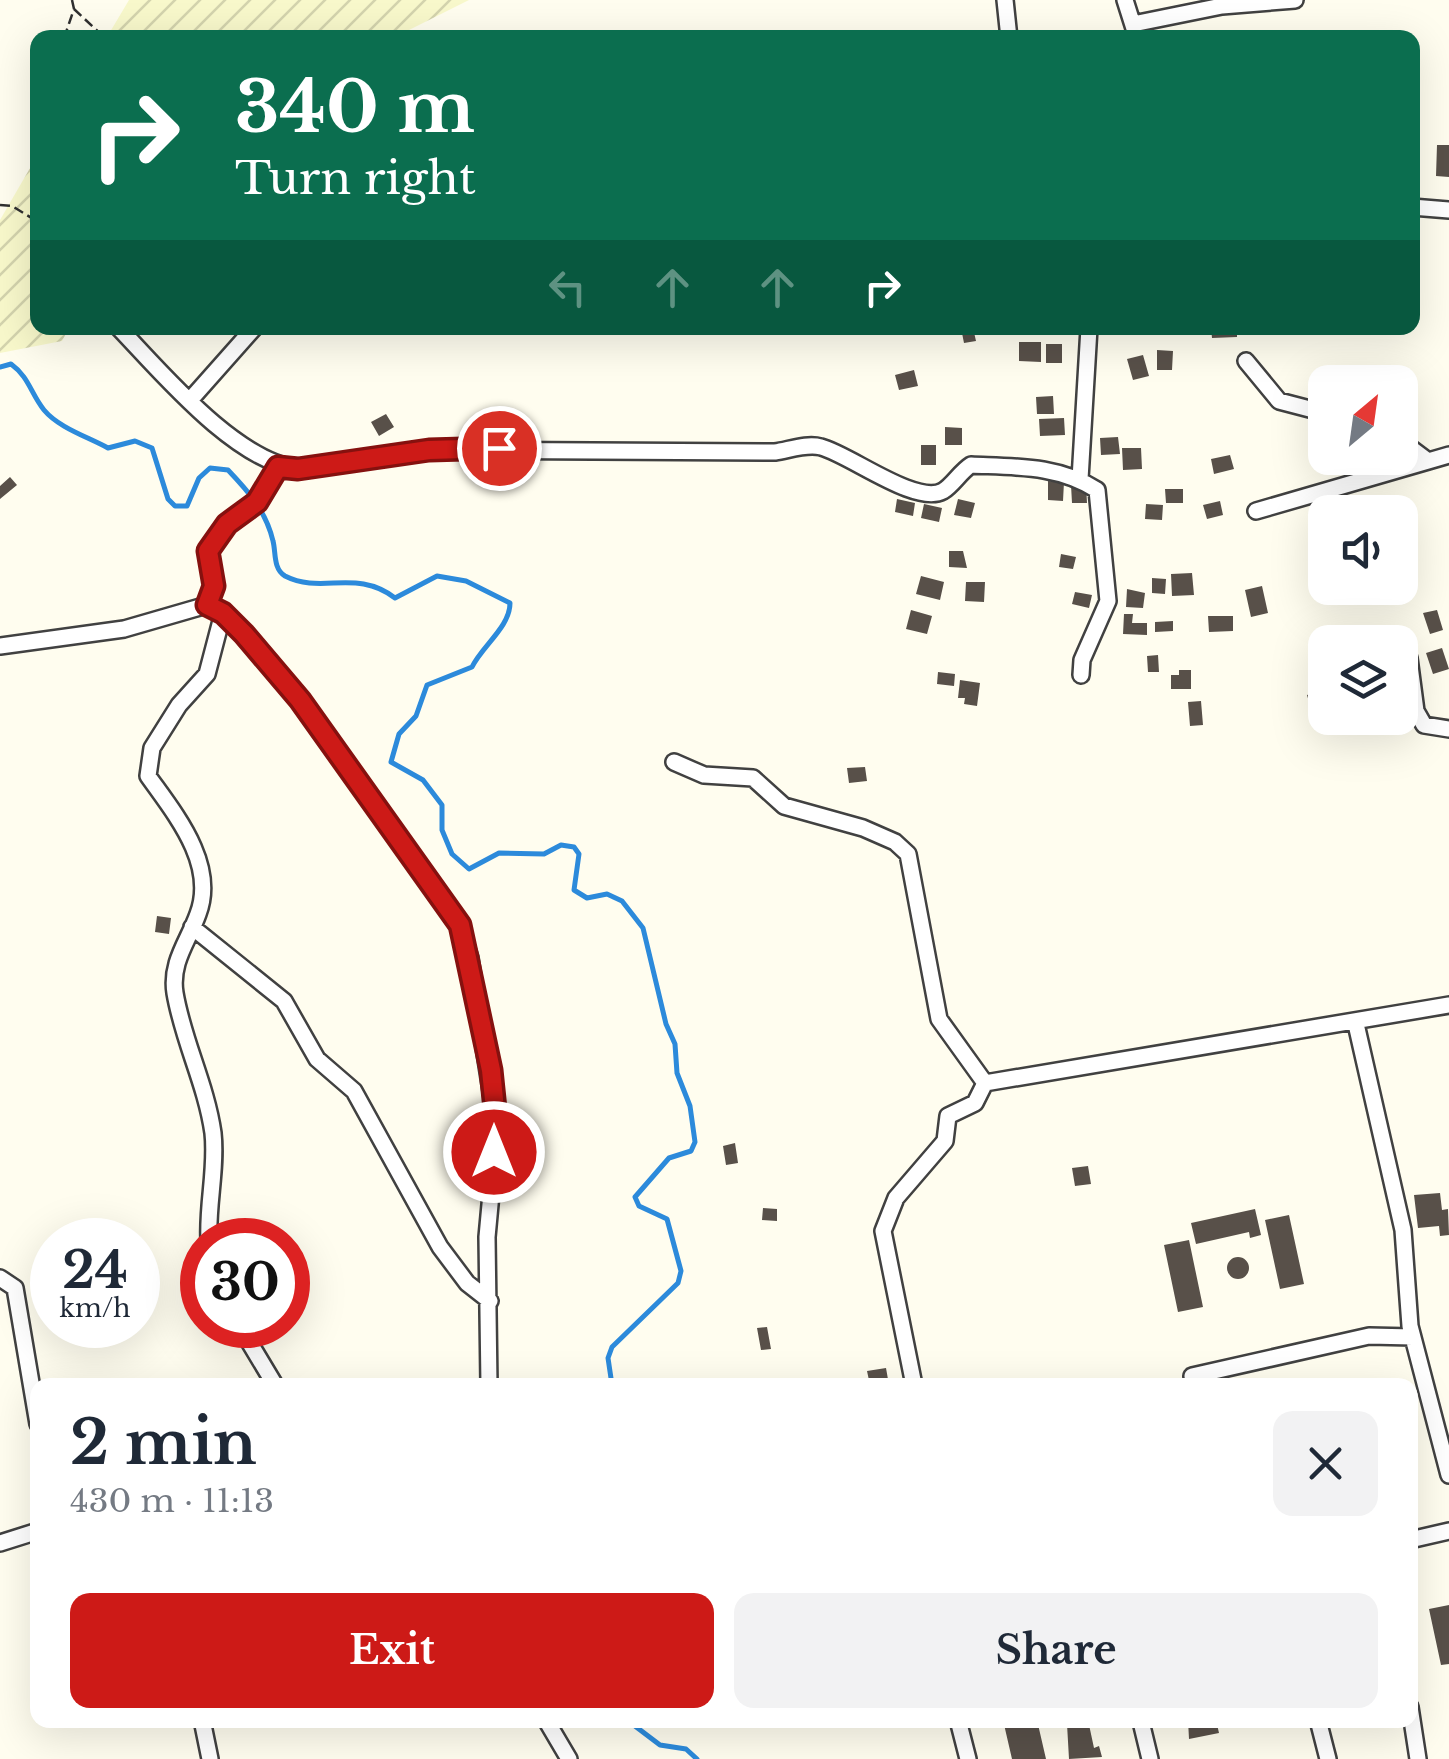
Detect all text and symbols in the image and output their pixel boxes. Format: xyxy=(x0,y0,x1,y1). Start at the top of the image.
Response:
text: 340 m xyxy=(235,64,475,151)
icon: right xyxy=(70,70,200,200)
text: Turn right xyxy=(235,150,476,206)
icon: left xyxy=(540,260,595,315)
icon: ahead xyxy=(645,260,700,315)
icon: ahead xyxy=(750,260,805,315)
icon: right xyxy=(855,260,910,315)
north arrow xyxy=(1308,365,1418,475)
map controls xyxy=(1308,365,1418,735)
pin xyxy=(457,406,542,491)
icon: arrive xyxy=(472,421,527,476)
button: sound xyxy=(1308,495,1418,605)
button: layers xyxy=(1308,625,1418,735)
position arrow xyxy=(442,1100,546,1204)
speed limit sign: 30 xyxy=(180,1218,310,1348)
text: 24 xyxy=(62,1239,128,1302)
text: km/h xyxy=(60,1293,130,1324)
text: 2 min xyxy=(70,1406,257,1480)
button: close xyxy=(1273,1411,1378,1516)
text: 430 m · 11:13 xyxy=(70,1481,274,1521)
button: Exit xyxy=(70,1593,714,1708)
button: Share xyxy=(734,1593,1378,1708)

